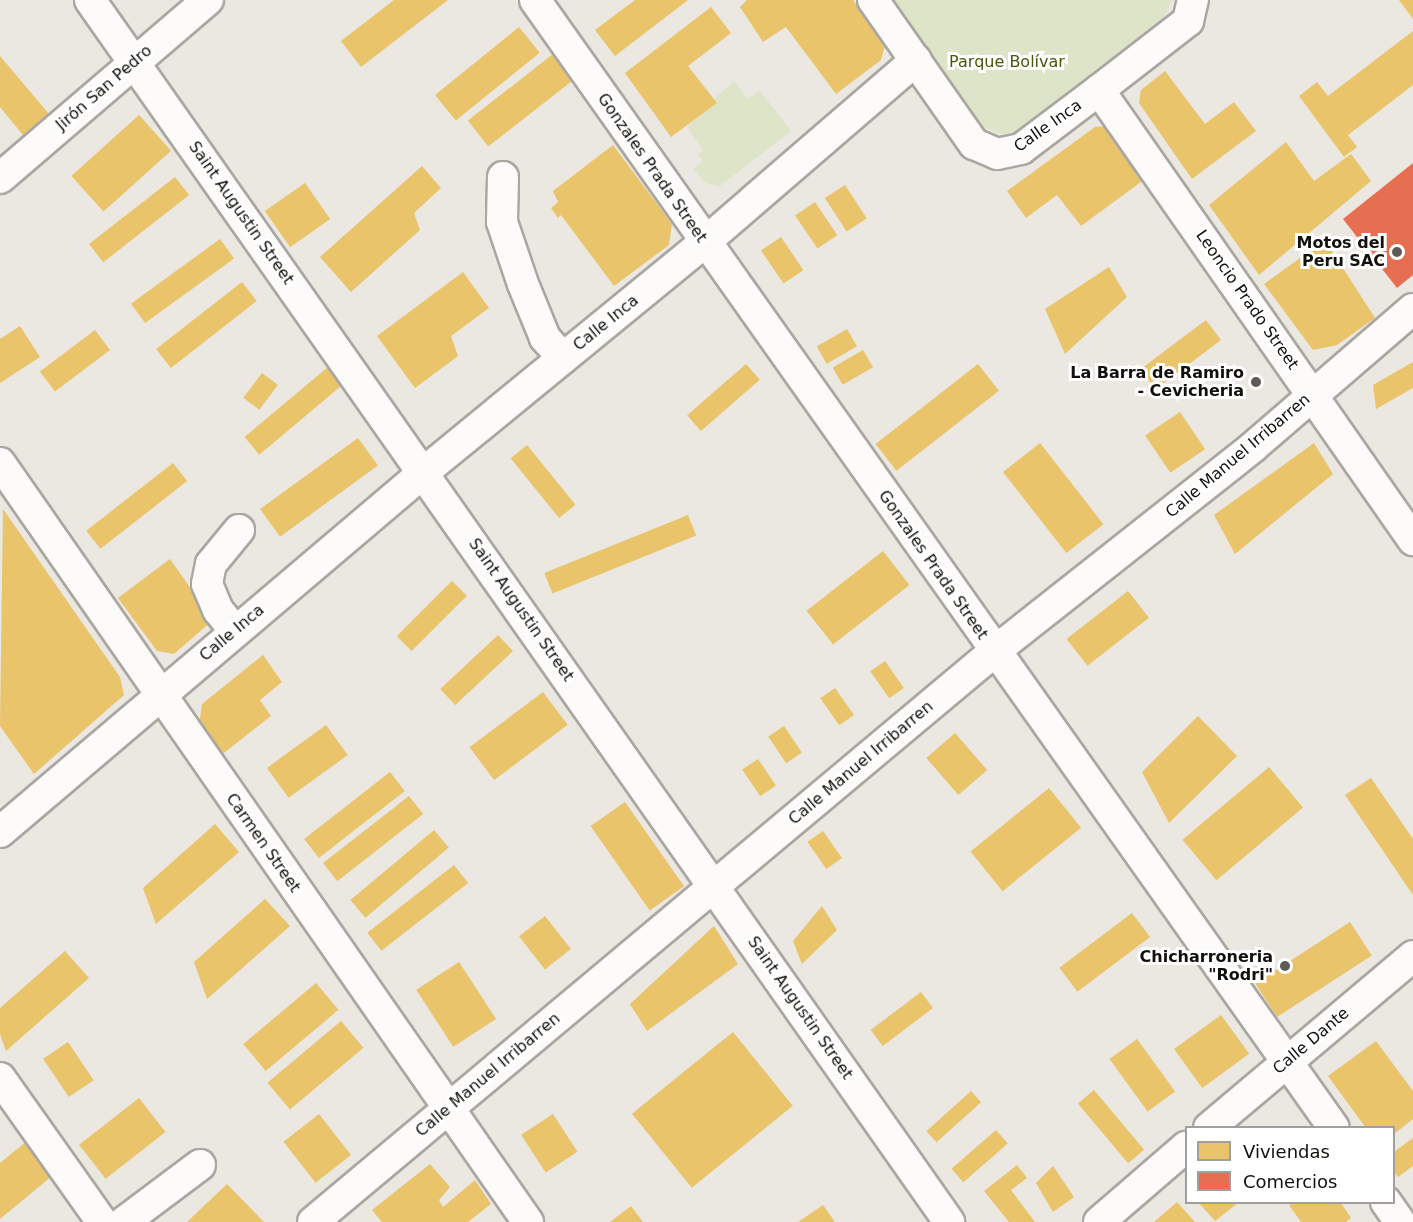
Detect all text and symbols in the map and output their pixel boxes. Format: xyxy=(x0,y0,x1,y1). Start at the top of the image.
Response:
street label: Jirón San Pedro xyxy=(52,41,156,135)
park label: Parque Bolívar xyxy=(949,52,1065,72)
street label: Gonzales Prada Street xyxy=(593,90,711,246)
street label: Calle Inca xyxy=(1010,96,1086,156)
street label: Saint Augustin Street xyxy=(184,138,298,288)
street label: Leoncio Prado Street xyxy=(1192,227,1302,373)
place label: Motos del Peru SAC xyxy=(1297,233,1385,271)
marker: Motos del Peru SAC xyxy=(1390,245,1404,259)
street label: Calle Inca xyxy=(570,291,642,355)
place label: La Barra de Ramiro - Cevicheria xyxy=(1070,363,1244,401)
marker: La Barra de Ramiro - Cevicheria xyxy=(1249,375,1263,389)
street label: Calle Manuel Irribarren xyxy=(1162,390,1314,522)
street label: Gonzales Prada Street xyxy=(874,487,992,643)
street label: Saint Augustin Street xyxy=(464,535,578,685)
street label: Calle Inca xyxy=(196,600,268,666)
street label: Calle Manuel Irribarren xyxy=(785,697,937,829)
street label: Carmen Street xyxy=(222,790,304,896)
street label: Saint Augustin Street xyxy=(743,933,857,1083)
place label: Chicharroneria "Rodri" xyxy=(1140,947,1273,985)
marker: Chicharroneria "Rodri" xyxy=(1278,959,1292,973)
street label: Calle Dante xyxy=(1269,1004,1353,1078)
street label: Calle Manuel Irribarren xyxy=(412,1009,564,1141)
legend xyxy=(1185,1126,1395,1204)
text: Viviendas xyxy=(1243,1141,1330,1162)
text: Comercios xyxy=(1243,1171,1337,1192)

